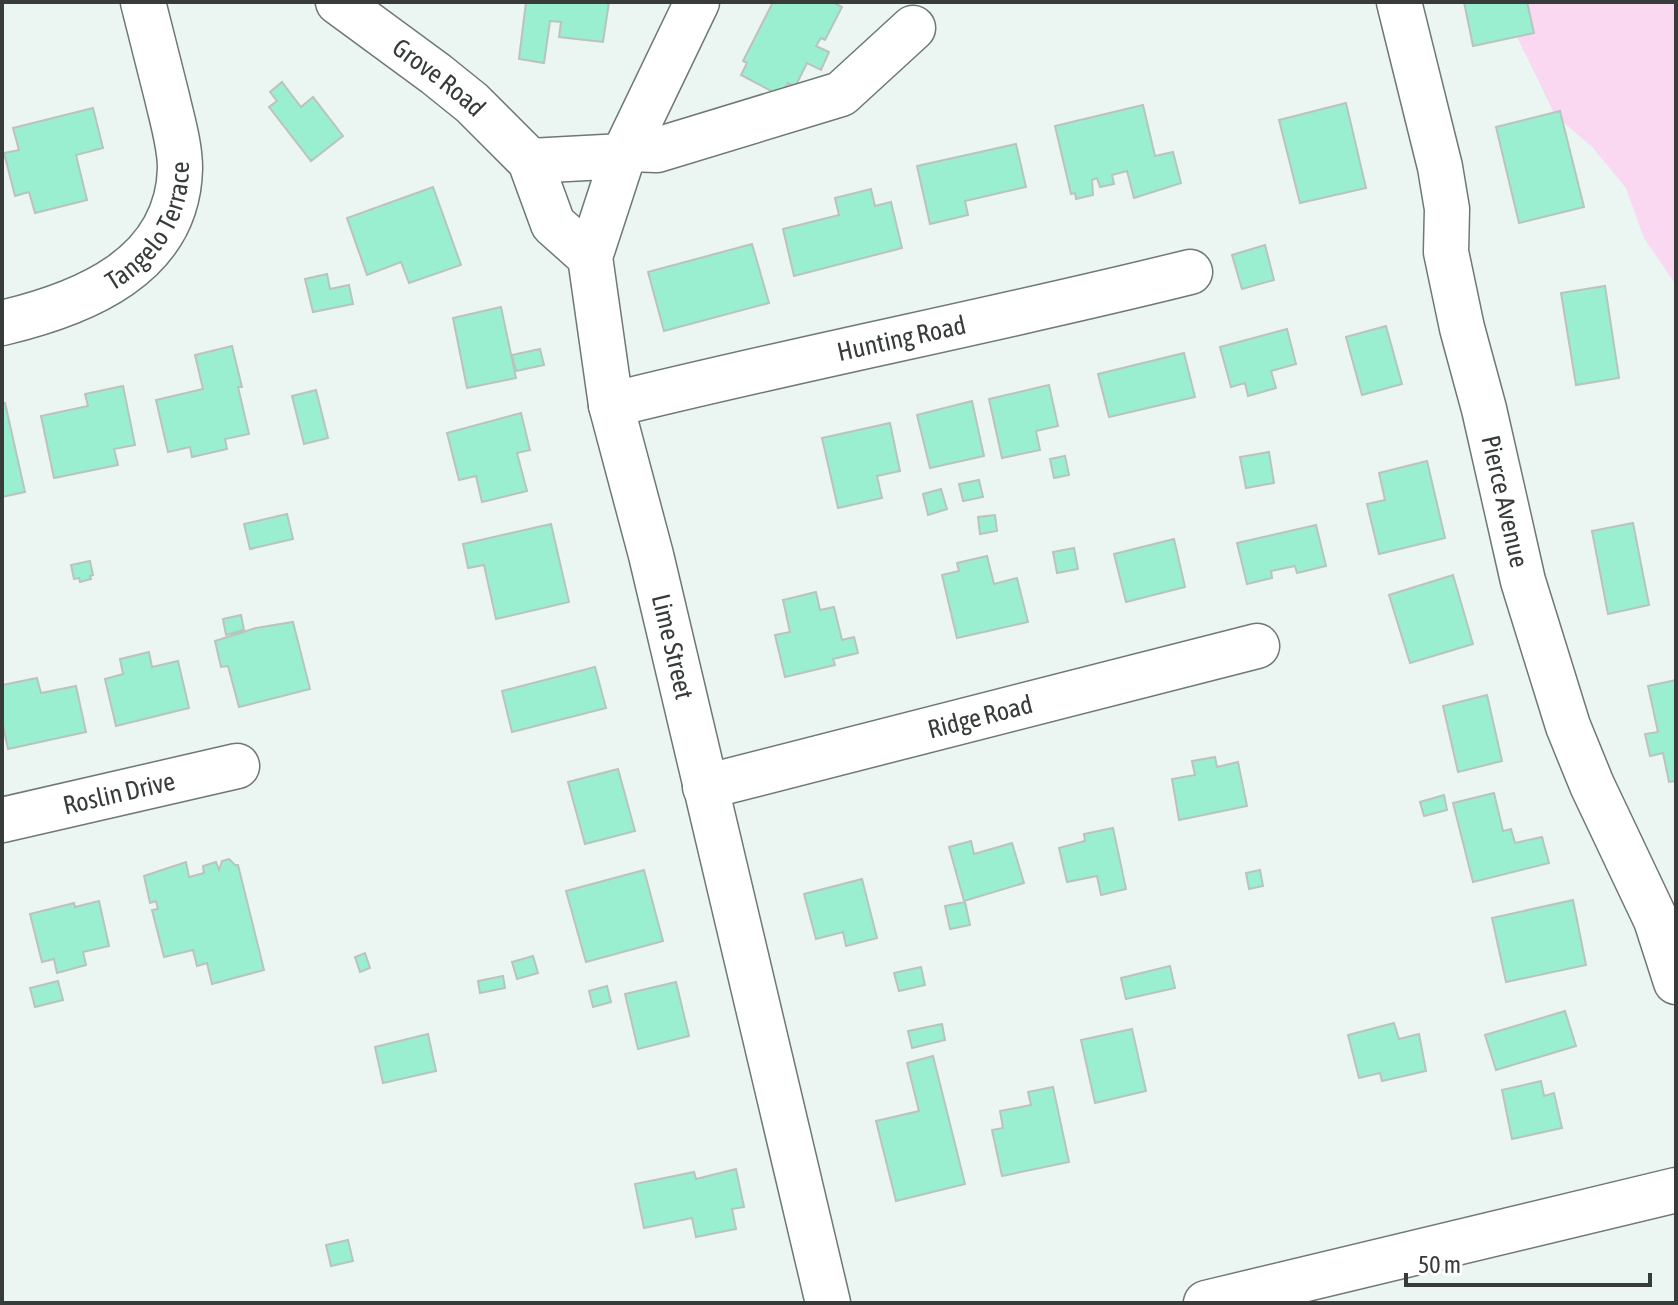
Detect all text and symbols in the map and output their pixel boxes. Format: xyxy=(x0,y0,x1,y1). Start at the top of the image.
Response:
street label: Grove Road xyxy=(387,32,492,123)
street label: Tangelo Terrace xyxy=(100,161,195,296)
street label: Hunting Road xyxy=(834,310,969,367)
street label: Pierce Avenue xyxy=(1475,432,1534,570)
street label: Lime Street xyxy=(646,591,700,702)
street label: Ridge Road xyxy=(925,689,1036,744)
street label: Roslin Drive xyxy=(60,766,178,821)
scale bar xyxy=(1406,1237,1650,1287)
text: 50 m xyxy=(1418,1251,1461,1278)

